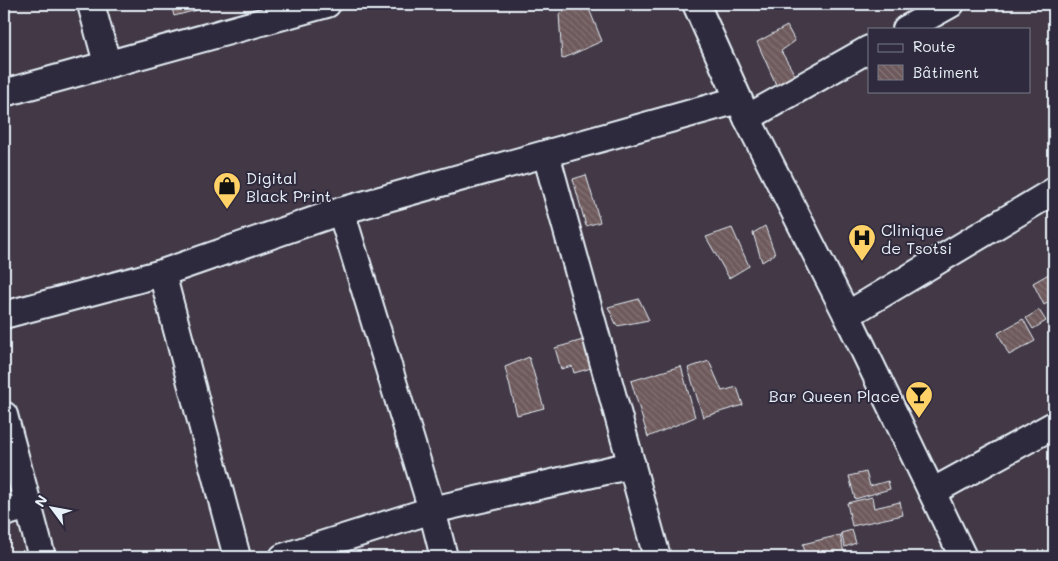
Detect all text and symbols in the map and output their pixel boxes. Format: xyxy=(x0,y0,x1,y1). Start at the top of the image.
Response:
legend xyxy=(868,28,1030,92)
text: Route xyxy=(913,36,956,56)
text: Bâtiment xyxy=(913,62,979,82)
place label: Digital Black Print xyxy=(246,167,332,206)
shop icon: Digital Black Print xyxy=(212,171,242,210)
place label: Clinique de Tsotsi xyxy=(881,219,952,258)
hospital icon: Clinique de Tsotsi xyxy=(847,223,877,262)
bar icon: Bar Queen Place xyxy=(904,380,934,419)
place label: Bar Queen Place xyxy=(769,385,900,406)
north arrow xyxy=(28,484,78,534)
text: N xyxy=(30,491,51,510)

